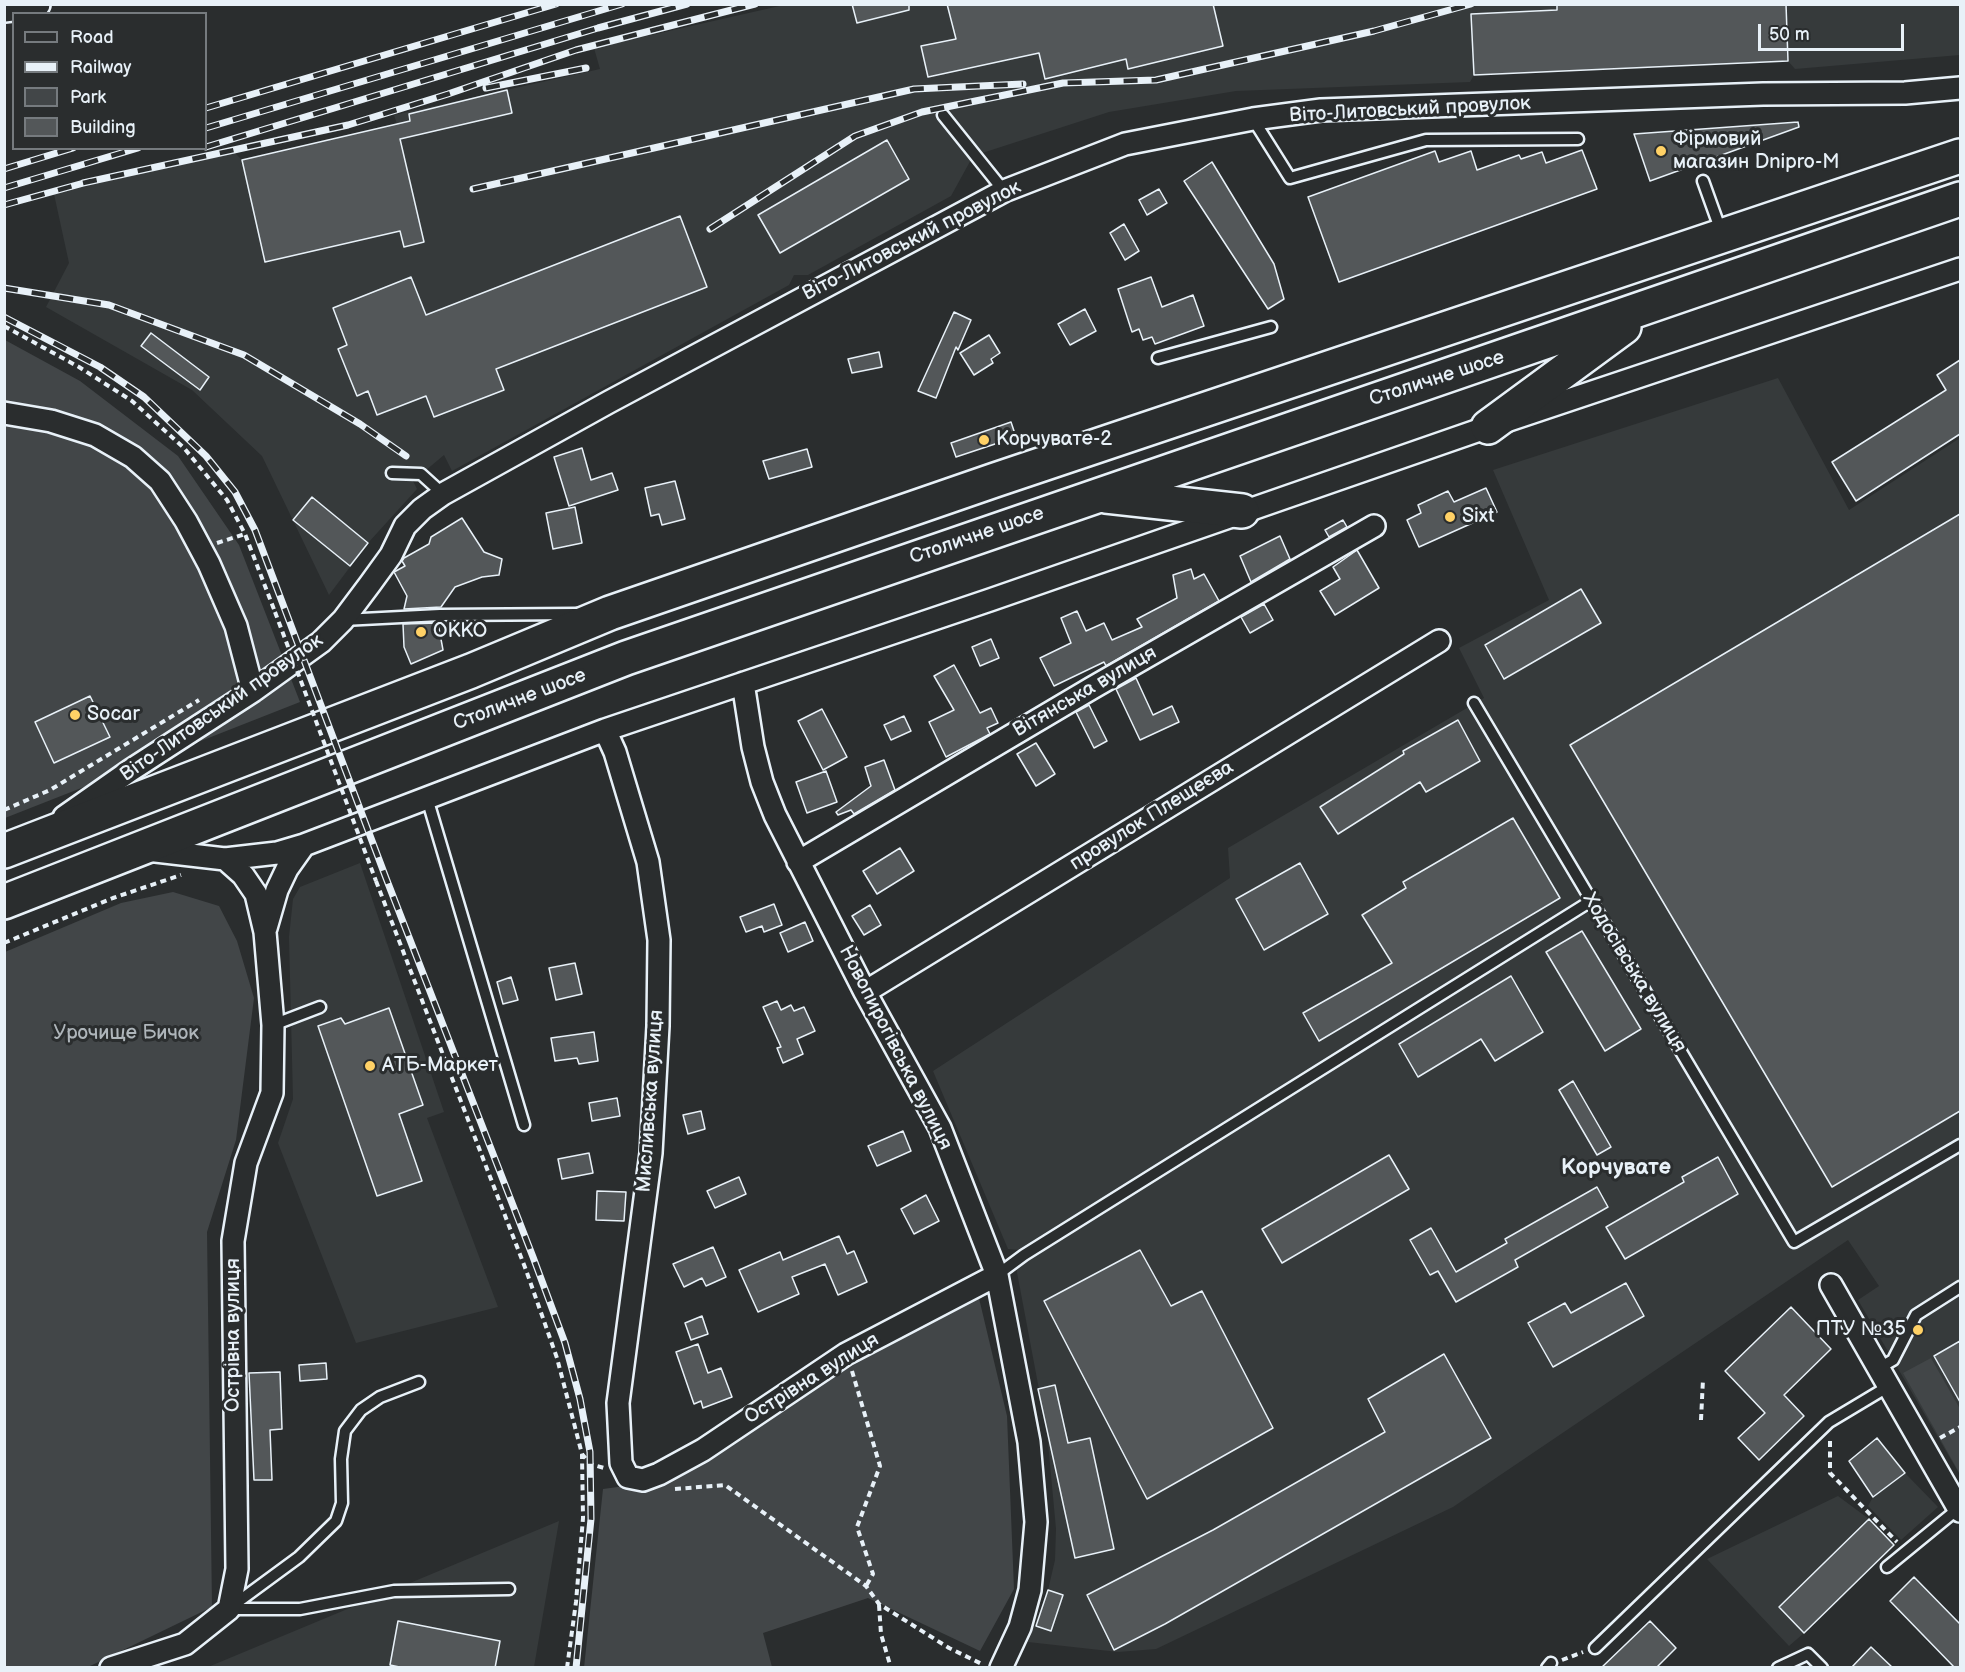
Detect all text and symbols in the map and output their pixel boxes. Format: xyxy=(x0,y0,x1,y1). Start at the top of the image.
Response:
legend xyxy=(12,12,207,150)
scale bar xyxy=(1761,12,1906,50)
text: 50 m xyxy=(1769,24,1810,45)
text: Road xyxy=(70,27,114,48)
text: Railway xyxy=(70,57,132,78)
text: Park xyxy=(70,87,106,108)
street label: Віто-Литовський провулок xyxy=(1289,92,1531,128)
text: Building xyxy=(70,117,136,138)
place label: Фірмовий магазин Dnipro-M xyxy=(1673,128,1840,175)
marker: Фірмовий магазин Dnipro-M xyxy=(1654,144,1668,158)
street label: Віто-Литовський провулок xyxy=(799,175,1025,307)
street label: Столичне шосе xyxy=(1367,346,1507,412)
place label: Корчувате-2 xyxy=(996,428,1112,452)
marker: Корчувате-2 xyxy=(977,433,991,447)
street label: Столичне шосе xyxy=(907,502,1047,570)
place label: Sixt xyxy=(1462,505,1494,529)
marker: Sixt xyxy=(1443,510,1457,524)
place label: ОККО xyxy=(433,620,487,644)
marker: ОККО xyxy=(414,625,428,639)
street label: Віто-Литовський провулок xyxy=(116,629,328,787)
street label: Вітянська вулиця xyxy=(1009,641,1161,743)
street label: Столичне шосе xyxy=(450,664,590,736)
place label: Socar xyxy=(87,703,140,727)
marker: Socar xyxy=(68,708,82,722)
street label: провулок Плещеєва xyxy=(1066,756,1238,876)
street label: Ходосівська вулиця xyxy=(1577,889,1691,1057)
street label: Новопирогівська вулиця xyxy=(833,942,957,1154)
street label: Мисливська вулиця xyxy=(633,1009,669,1193)
park label: Урочище Бичок xyxy=(53,1022,199,1046)
place label: АТБ-Маркет xyxy=(382,1054,498,1078)
marker: АТБ-Маркет xyxy=(363,1059,377,1073)
district label: Корчувате xyxy=(1561,1155,1671,1181)
street label: Острівна вулиця xyxy=(222,1258,246,1412)
place label: ПТУ №35 xyxy=(1816,1318,1906,1342)
marker: ПТУ №35 xyxy=(1911,1323,1925,1337)
street label: Острівна вулиця xyxy=(740,1328,884,1430)

